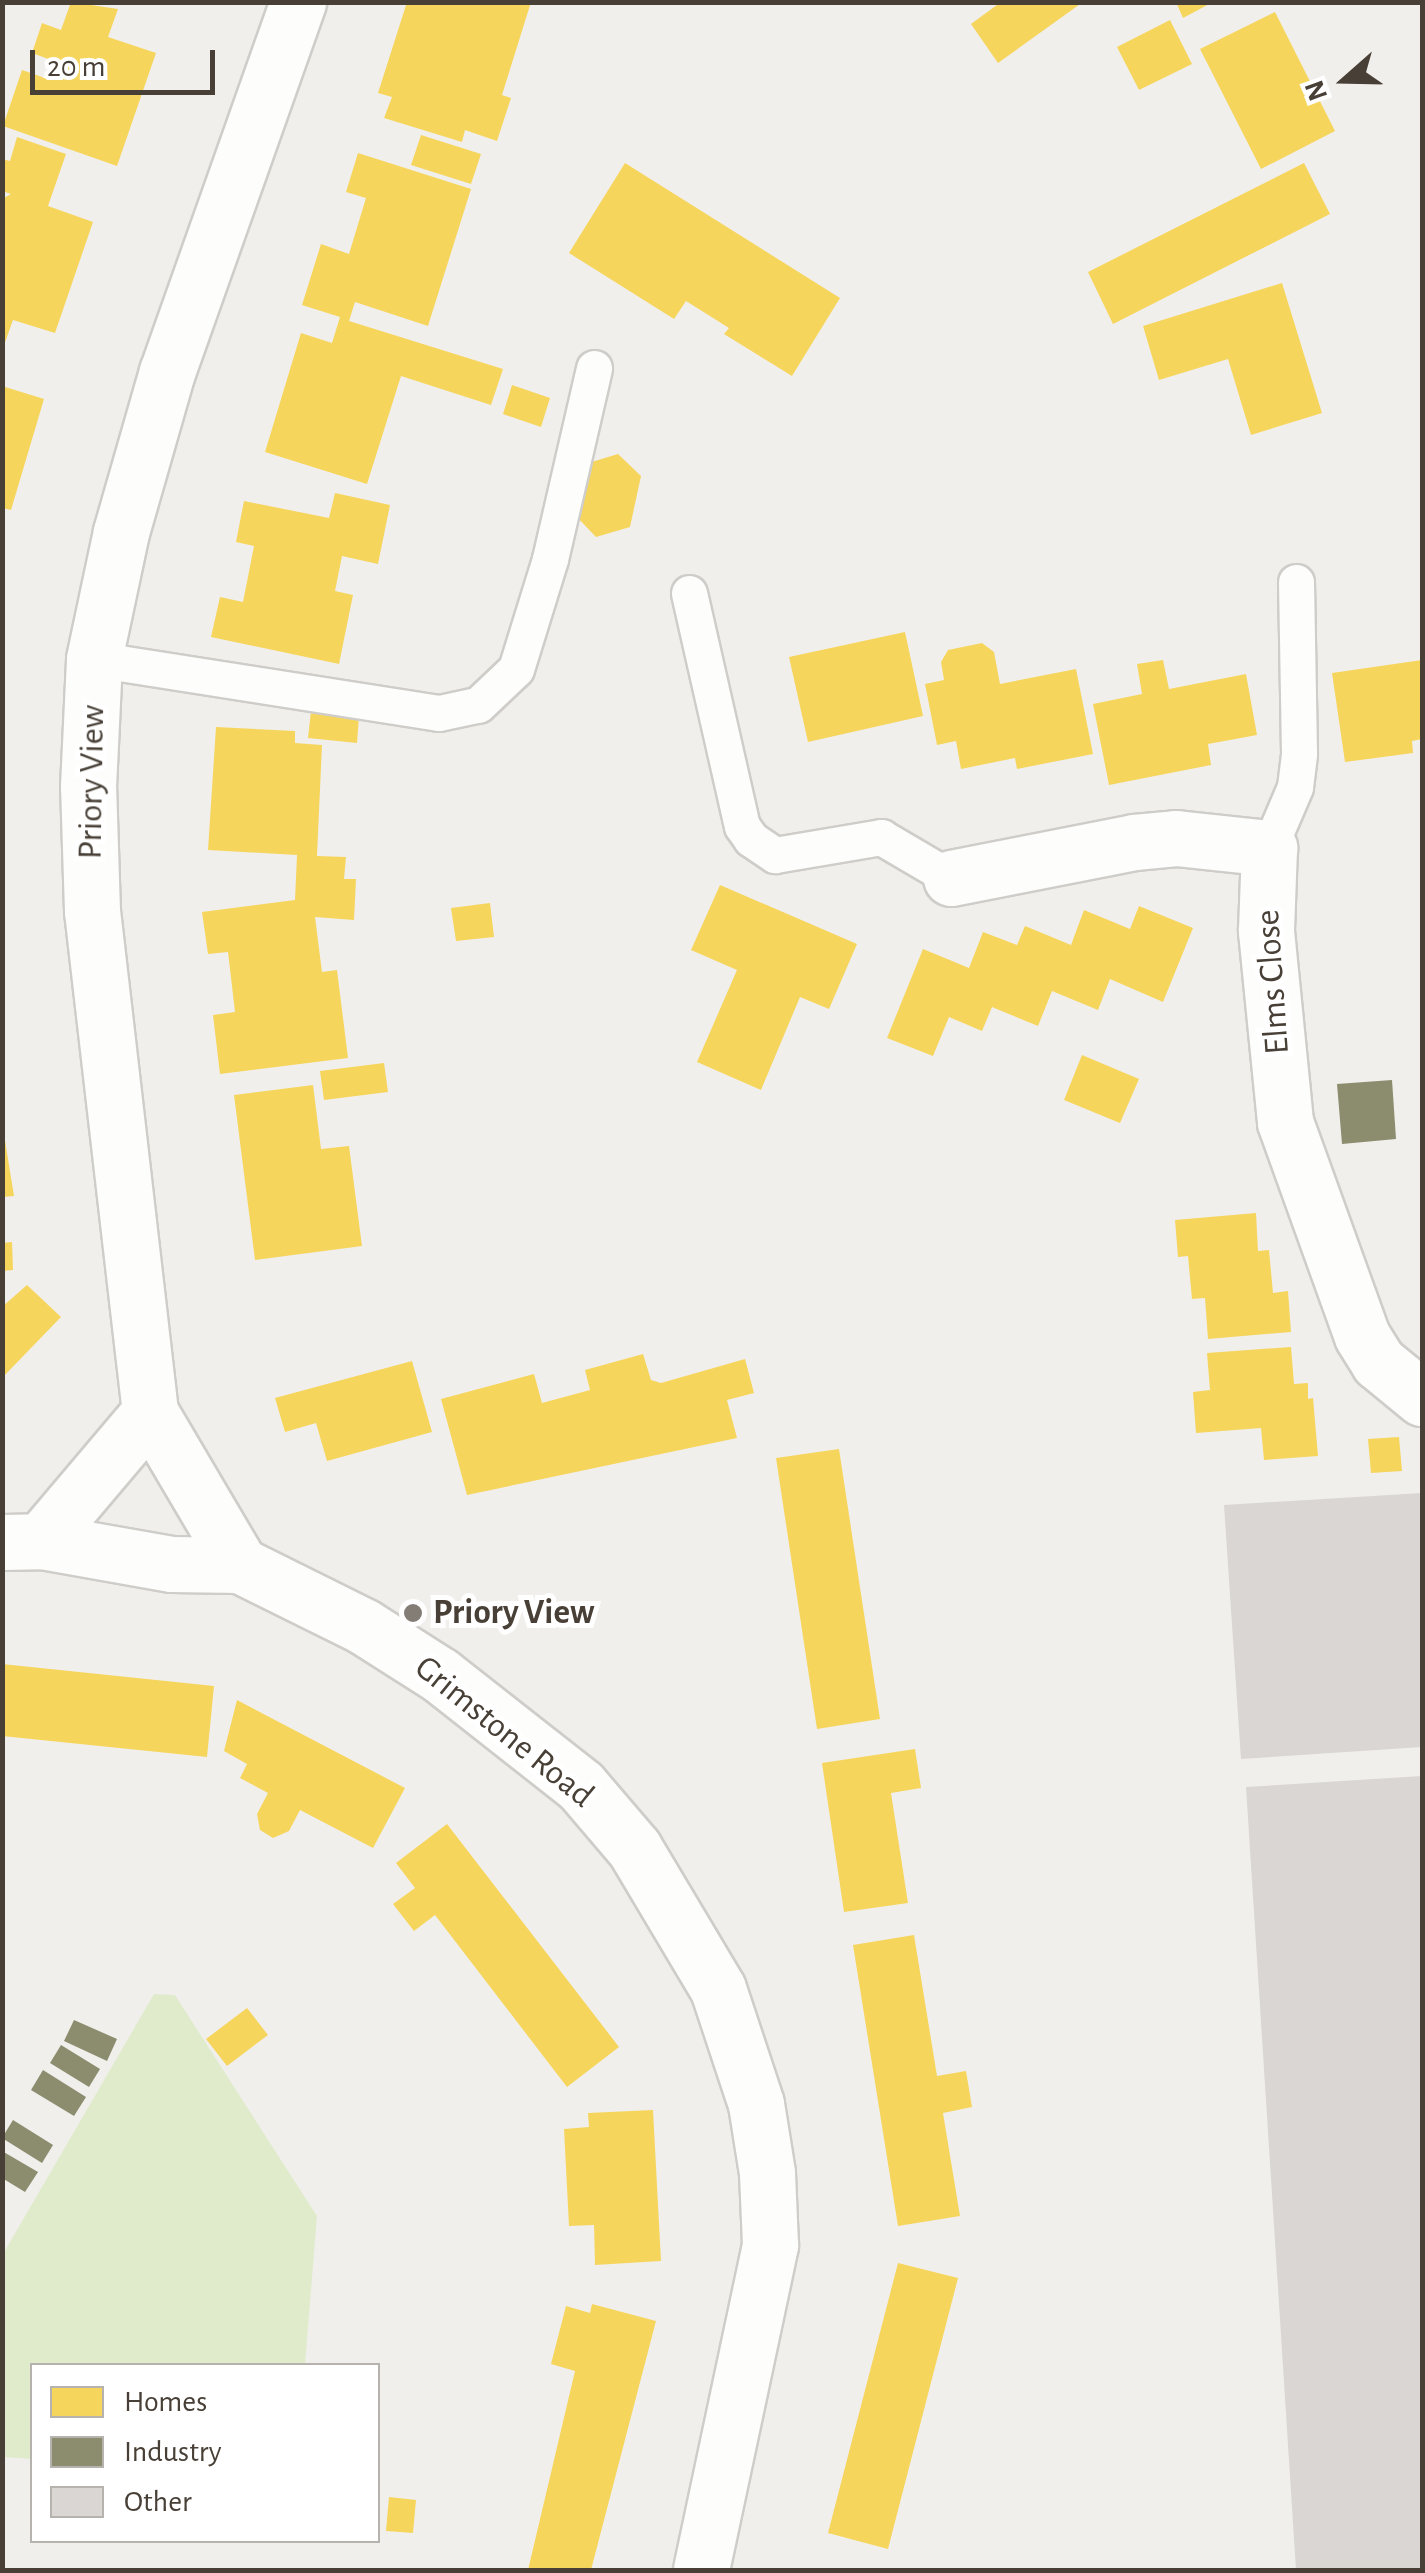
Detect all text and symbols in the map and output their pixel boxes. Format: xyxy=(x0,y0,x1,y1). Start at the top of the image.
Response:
scale bar xyxy=(35,30,220,92)
north arrow xyxy=(1295,30,1395,130)
text: 20 m xyxy=(47,52,105,82)
text: N xyxy=(1300,76,1333,104)
street label: Priory View xyxy=(70,704,114,860)
street label: Elms Close xyxy=(1247,908,1299,1056)
place label: Priory View xyxy=(433,1592,594,1634)
marker: Priory View xyxy=(402,1602,424,1624)
street label: Grimstone Road xyxy=(406,1647,602,1817)
legend xyxy=(30,2363,380,2543)
text: Homes xyxy=(124,2387,207,2417)
text: Industry xyxy=(124,2437,222,2467)
text: Other xyxy=(124,2487,192,2517)

